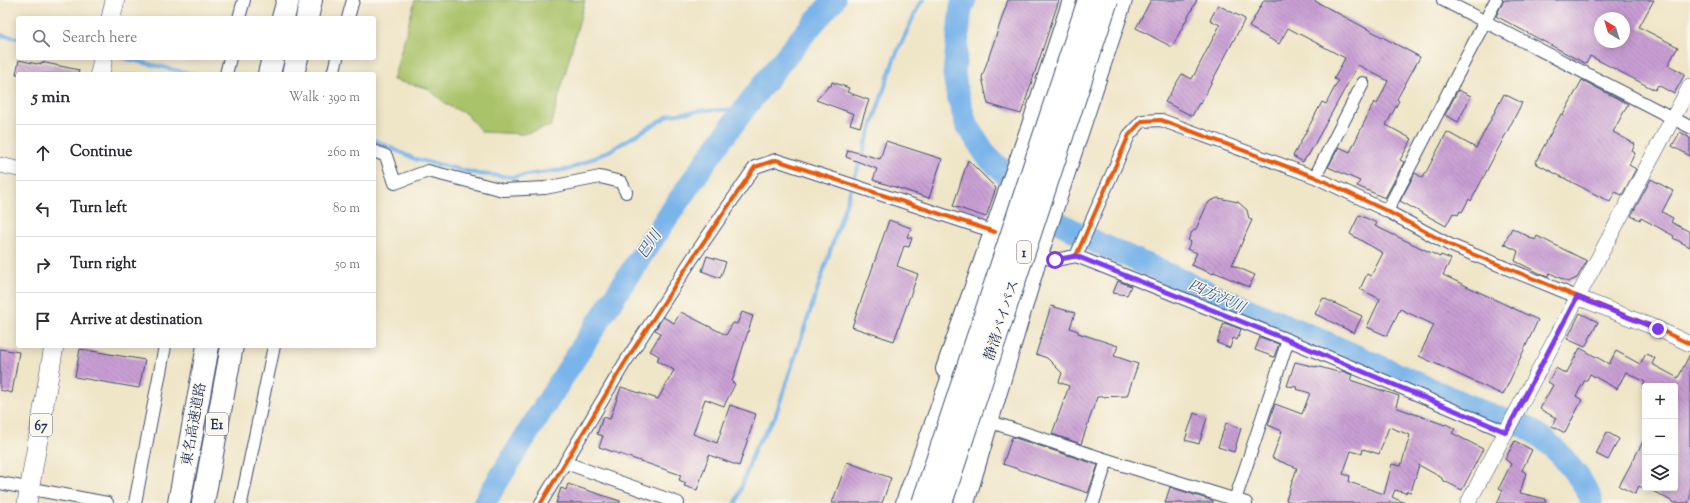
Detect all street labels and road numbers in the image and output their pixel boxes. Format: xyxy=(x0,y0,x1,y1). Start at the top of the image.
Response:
road number: 1 xyxy=(1017,241,1031,263)
street label: 静清バイパス xyxy=(980,278,1025,364)
street label: 東名高速道路 xyxy=(178,381,212,467)
road number: E1 xyxy=(206,413,228,435)
road number: 67 xyxy=(30,414,52,436)

